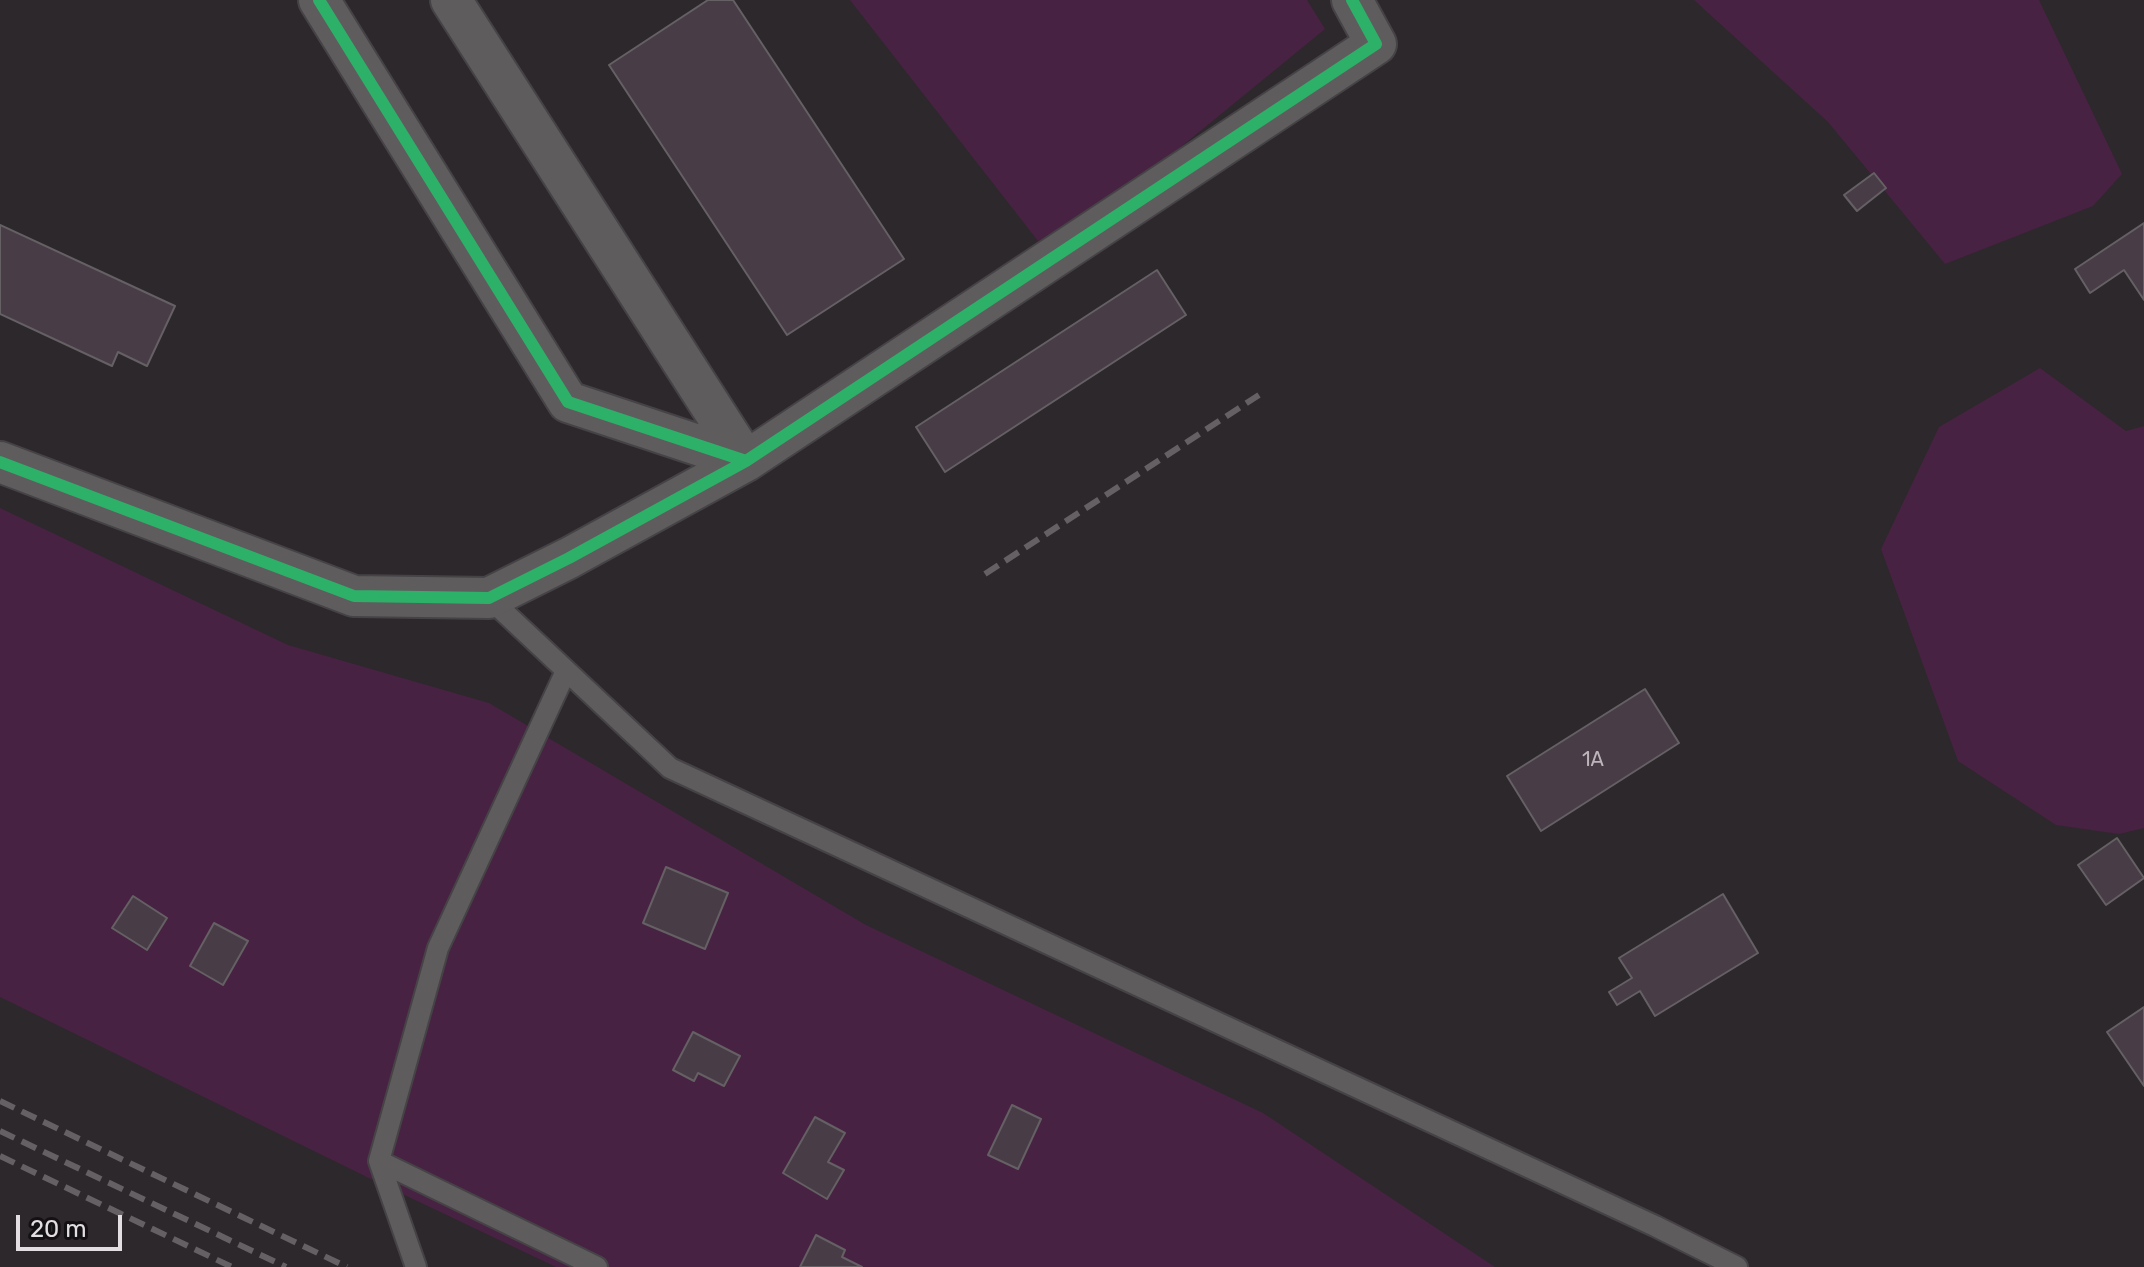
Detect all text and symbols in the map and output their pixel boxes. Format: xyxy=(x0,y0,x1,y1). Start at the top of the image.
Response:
house number: 1А xyxy=(1582,748,1604,772)
scale bar xyxy=(20,1199,126,1249)
text: 20 m xyxy=(30,1215,87,1243)

